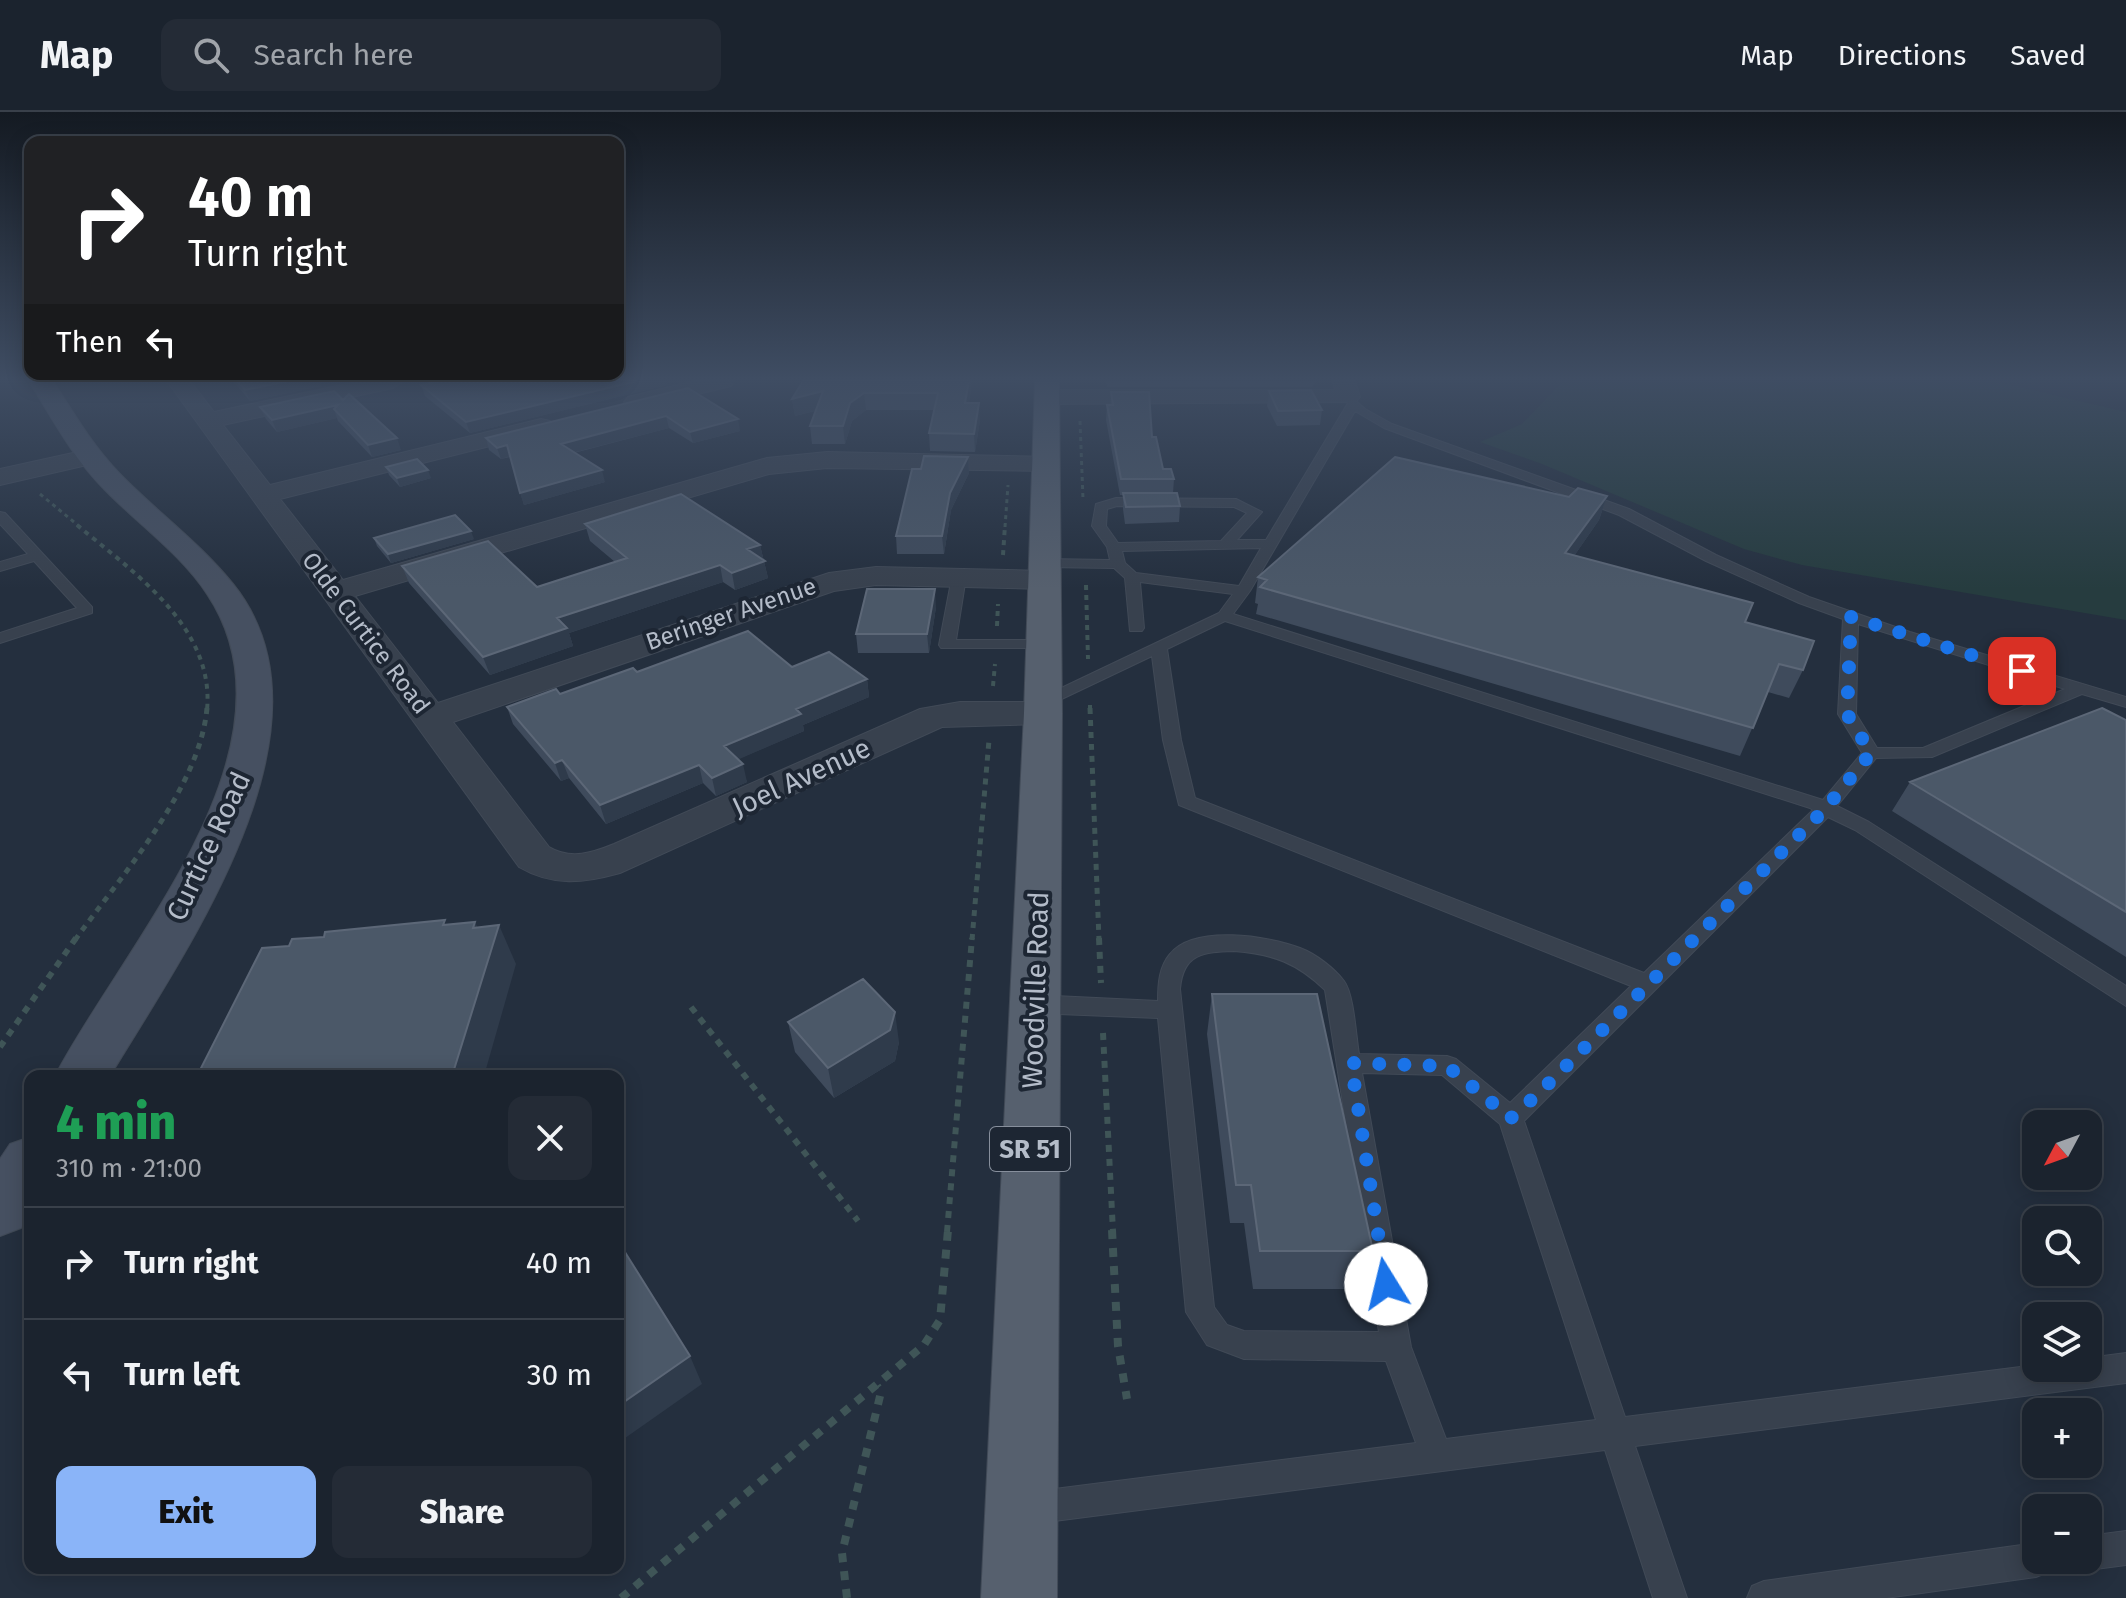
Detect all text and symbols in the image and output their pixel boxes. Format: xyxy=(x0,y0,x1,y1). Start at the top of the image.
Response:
search box xyxy=(161,19,721,91)
text: Map xyxy=(40,32,113,78)
icon: search xyxy=(189,33,233,77)
text: Search here xyxy=(253,37,414,73)
text: Map xyxy=(1740,39,1794,72)
text: Directions xyxy=(1838,39,1966,72)
text: Saved xyxy=(2010,39,2086,72)
text: 40 m xyxy=(188,164,313,231)
icon: right xyxy=(56,168,160,272)
text: Turn right xyxy=(188,232,348,276)
icon: left xyxy=(139,320,183,364)
text: Then xyxy=(56,324,123,360)
street label: Olde Curtice Road xyxy=(296,547,436,719)
street label: Beringer Avenue xyxy=(642,572,820,656)
pin xyxy=(1988,637,2056,705)
icon: arrive xyxy=(2000,649,2044,693)
street label: Joel Avenue xyxy=(727,731,876,824)
street label: Curtice Road xyxy=(160,767,257,926)
street label: Woodville Road xyxy=(1016,891,1055,1089)
text: 4 min xyxy=(56,1094,176,1152)
button: close xyxy=(508,1096,592,1180)
north arrow xyxy=(2022,1110,2102,1190)
map controls xyxy=(2022,1110,2102,1574)
road number: SR 51 xyxy=(990,1127,1070,1171)
text: 310 m · 21:00 xyxy=(56,1153,202,1184)
button: search xyxy=(2022,1206,2102,1286)
icon: right xyxy=(56,1241,100,1285)
position arrow xyxy=(1344,1242,1428,1326)
text: Turn right xyxy=(124,1245,259,1281)
text: 40 m xyxy=(526,1245,592,1281)
button: layers xyxy=(2022,1302,2102,1382)
icon: left xyxy=(56,1353,100,1397)
text: Turn left xyxy=(124,1357,240,1393)
text: 30 m xyxy=(527,1357,592,1393)
button: + xyxy=(2022,1398,2102,1478)
button: Exit xyxy=(56,1466,316,1558)
button: Share xyxy=(332,1466,592,1558)
button: − xyxy=(2022,1494,2102,1574)

